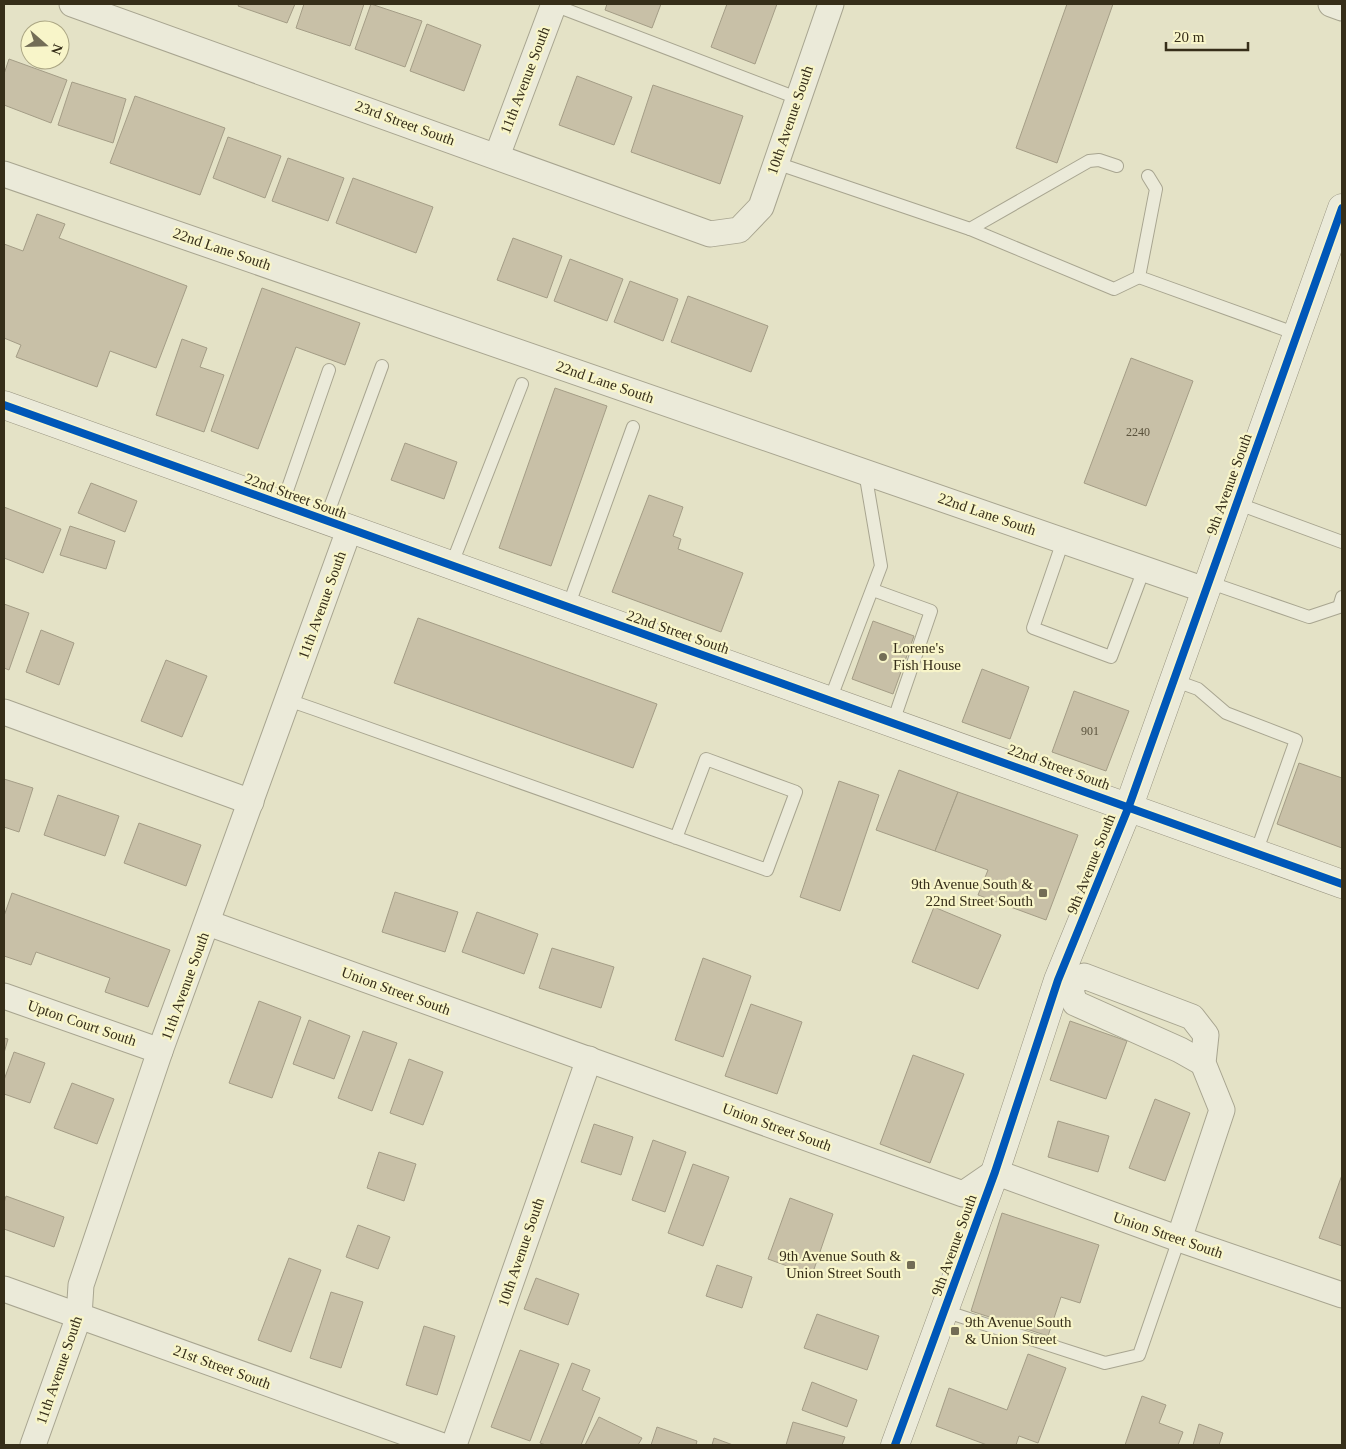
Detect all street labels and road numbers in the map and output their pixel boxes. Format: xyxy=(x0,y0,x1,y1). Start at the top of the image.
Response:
street label: 11th Avenue South xyxy=(497,24,553,136)
street label: 10th Avenue South xyxy=(764,63,816,176)
street label: 23rd Street South xyxy=(353,98,458,149)
street label: 22nd Lane South xyxy=(171,225,274,273)
street label: 22nd Lane South xyxy=(554,358,657,406)
street label: 9th Avenue South xyxy=(1203,431,1255,537)
street label: 22nd Street South xyxy=(243,470,350,522)
street label: 22nd Lane South xyxy=(936,490,1039,538)
street label: 11th Avenue South xyxy=(295,549,349,661)
street label: 22nd Street South xyxy=(625,607,732,657)
street label: 22nd Street South xyxy=(1006,741,1113,793)
street label: 9th Avenue South xyxy=(1064,811,1119,916)
street label: 11th Avenue South xyxy=(158,930,212,1042)
street label: Union Street South xyxy=(339,964,453,1018)
street label: Upton Court South xyxy=(25,997,139,1049)
street label: Union Street South xyxy=(720,1100,834,1154)
street label: 9th Avenue South xyxy=(928,1192,980,1298)
street label: 10th Avenue South xyxy=(495,1195,547,1308)
street label: Union Street South xyxy=(1111,1209,1225,1261)
street label: 11th Avenue South xyxy=(33,1313,85,1426)
street label: 21st Street South xyxy=(171,1342,273,1392)

